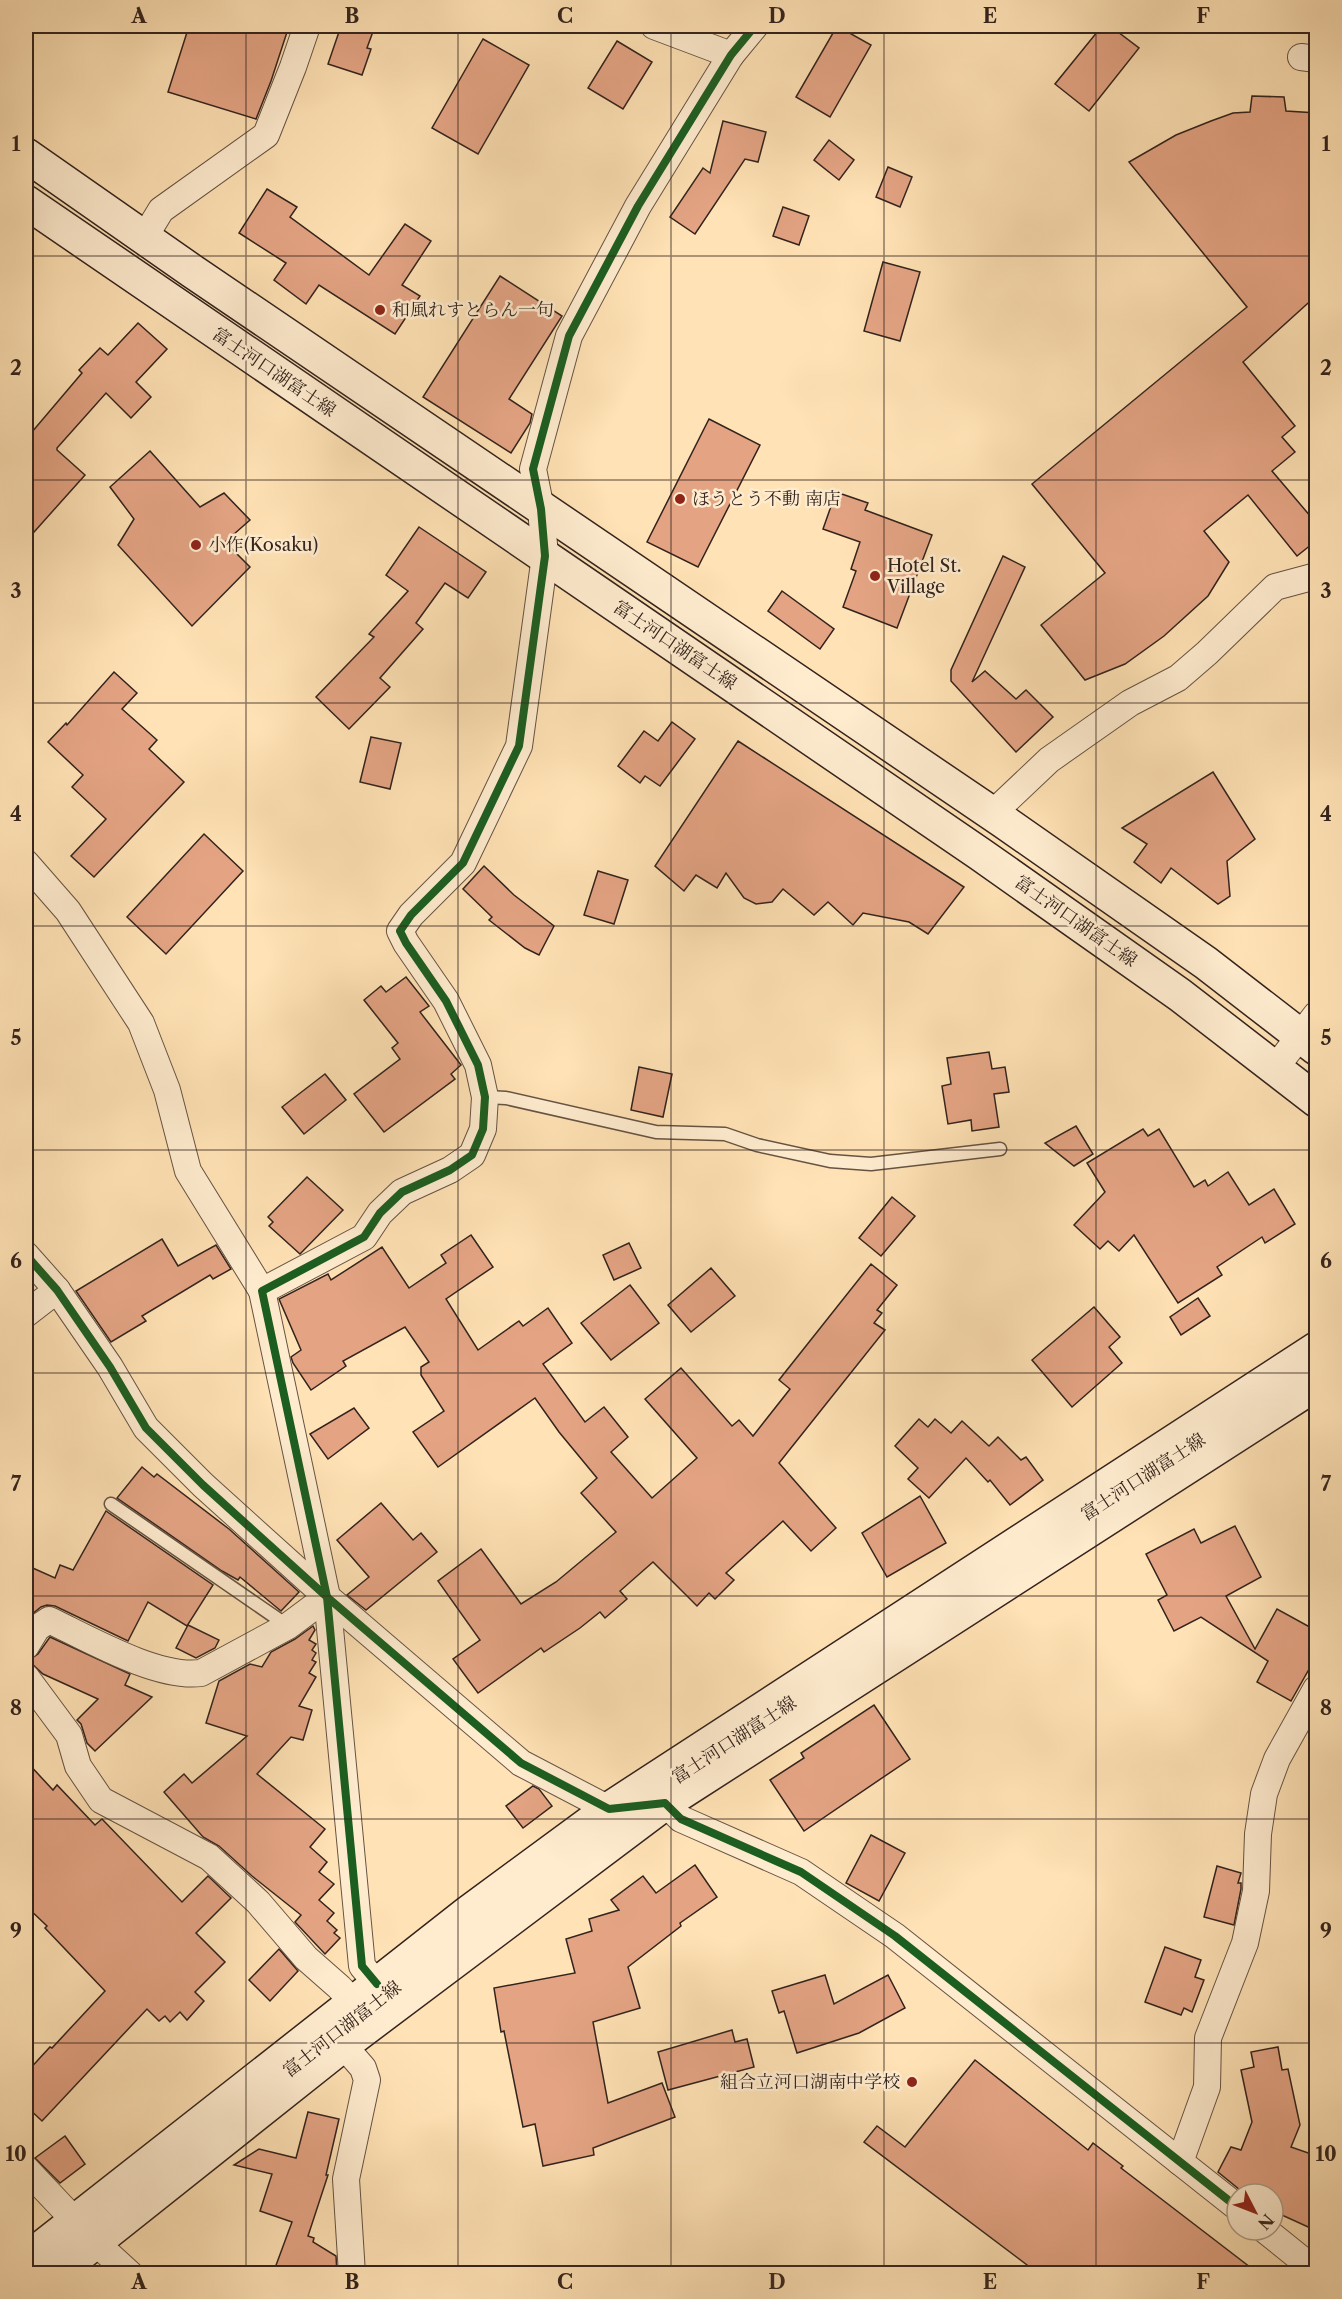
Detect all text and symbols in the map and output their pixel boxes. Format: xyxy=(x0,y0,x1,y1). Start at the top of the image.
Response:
text: A xyxy=(130,4,147,28)
text: B xyxy=(345,4,360,28)
text: C xyxy=(557,4,573,28)
text: D xyxy=(768,4,786,28)
text: E xyxy=(983,4,997,28)
text: F xyxy=(1196,4,1210,28)
text: 1 xyxy=(12,132,21,156)
text: 1 xyxy=(1322,132,1331,156)
place label: 和風れすとらん一句 xyxy=(392,299,554,321)
marker: 和風れすとらん一句 xyxy=(373,303,387,317)
street label: 富士河口湖富士線 xyxy=(208,323,340,421)
text: 2 xyxy=(10,356,22,380)
text: 2 xyxy=(1320,356,1332,380)
place label: ほうとう不動 南店 xyxy=(692,488,841,510)
marker: ほうとう不動 南店 xyxy=(673,492,687,506)
place label: 小作(Kosaku) xyxy=(208,534,318,556)
marker: 小作(Kosaku) xyxy=(189,538,203,552)
place label: Hotel St. Village xyxy=(886,555,961,598)
marker: Hotel St. Village xyxy=(868,569,882,583)
text: 3 xyxy=(10,579,22,603)
text: 3 xyxy=(1320,579,1332,603)
street label: 富士河口湖富士線 xyxy=(609,596,741,694)
text: 4 xyxy=(10,802,22,826)
text: 4 xyxy=(1320,802,1332,826)
street label: 富士河口湖富士線 xyxy=(1011,871,1141,971)
text: 5 xyxy=(10,1026,22,1050)
text: 5 xyxy=(1320,1026,1332,1050)
text: 6 xyxy=(10,1249,22,1273)
text: 6 xyxy=(1320,1249,1332,1273)
street label: 富士河口湖富士線 xyxy=(1077,1429,1209,1525)
text: 7 xyxy=(11,1472,22,1496)
text: 7 xyxy=(1321,1472,1332,1496)
street label: 富士河口湖富士線 xyxy=(668,1692,800,1788)
text: 8 xyxy=(10,1696,22,1720)
text: 8 xyxy=(1320,1696,1332,1720)
text: 9 xyxy=(10,1919,22,1943)
text: 9 xyxy=(1320,1919,1332,1943)
street label: 富士河口湖富士線 xyxy=(278,1976,406,2082)
place label: 組合立河口湖南中学校 xyxy=(720,2071,900,2093)
marker: 組合立河口湖南中学校 xyxy=(905,2075,919,2089)
text: 10 xyxy=(5,2142,27,2166)
text: 10 xyxy=(1315,2142,1337,2166)
north arrow xyxy=(1225,2182,1285,2242)
text: N xyxy=(1254,2210,1278,2234)
text: A xyxy=(130,2270,147,2294)
text: B xyxy=(345,2270,360,2294)
text: C xyxy=(557,2270,573,2294)
text: D xyxy=(768,2270,786,2294)
text: E xyxy=(983,2270,997,2294)
text: F xyxy=(1196,2270,1210,2294)

